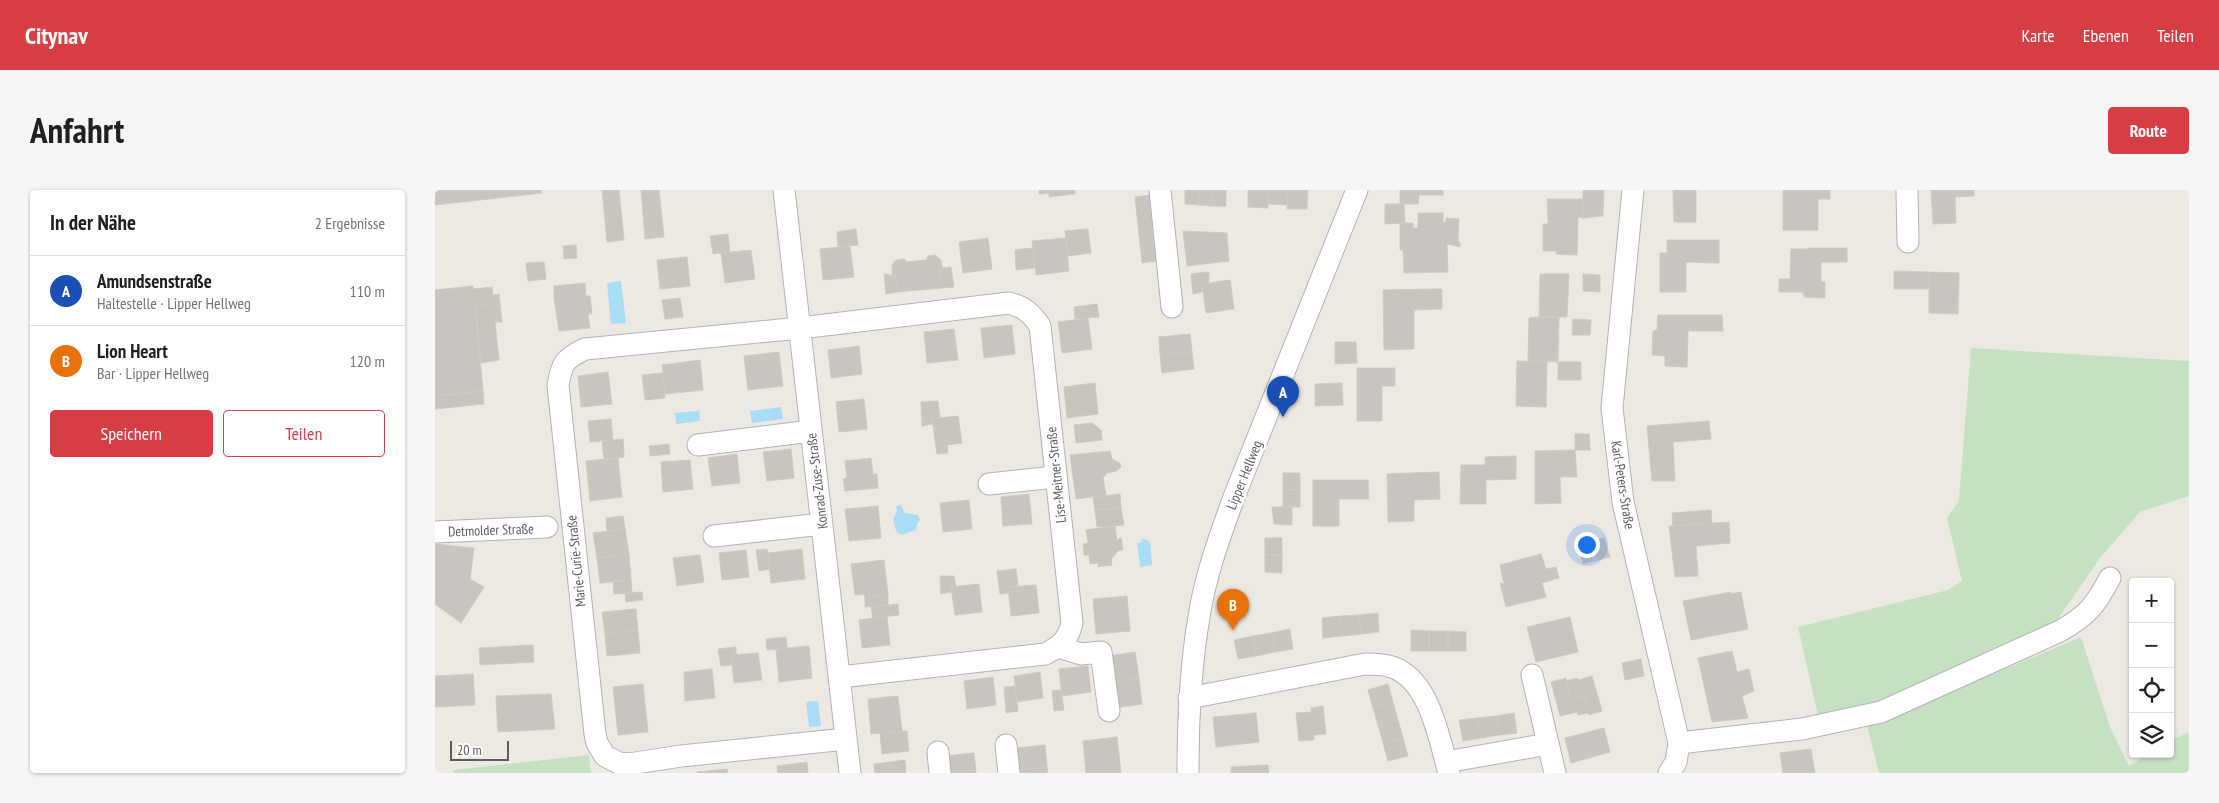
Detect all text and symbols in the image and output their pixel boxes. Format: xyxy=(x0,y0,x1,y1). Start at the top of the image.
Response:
text: Citynav xyxy=(25,20,88,51)
text: Karte xyxy=(2021,24,2055,47)
text: Ebenen xyxy=(2083,24,2129,47)
text: Teilen xyxy=(2157,24,2194,47)
text: Anfahrt xyxy=(30,107,124,153)
button: Route xyxy=(2108,107,2189,154)
text: In der Nähe xyxy=(50,209,136,236)
text: 2 Ergebnisse xyxy=(315,213,385,233)
text: Amundsenstraße xyxy=(97,269,212,293)
text: A xyxy=(62,281,70,301)
text: 110 m xyxy=(350,281,385,301)
text: Haltestelle · Lipper Hellweg xyxy=(97,293,251,313)
text: Lion Heart xyxy=(97,339,168,363)
text: B xyxy=(62,351,70,371)
text: 120 m xyxy=(350,351,385,371)
text: Bar · Lipper Hellweg xyxy=(97,363,209,383)
pin: A xyxy=(1267,376,1299,417)
button: Speichern xyxy=(50,410,213,457)
button: Teilen xyxy=(223,410,385,457)
street label: Lise-Meitner-Straße xyxy=(1042,426,1070,524)
street label: Konrad-Zuse-Straße xyxy=(802,432,832,530)
street label: Lipper Hellweg xyxy=(1222,438,1266,512)
street label: Karl-Peters-Straße xyxy=(1607,440,1639,531)
street label: Marie-Curie-Straße xyxy=(562,514,590,608)
street label: Detmolder Straße xyxy=(448,519,534,540)
your location xyxy=(1574,532,1600,558)
map controls xyxy=(2129,578,2174,758)
button: + xyxy=(2129,578,2174,623)
pin: B xyxy=(1217,589,1249,630)
button: − xyxy=(2129,623,2174,668)
button: locate xyxy=(2129,668,2174,713)
button: layers xyxy=(2129,713,2174,758)
scale bar xyxy=(450,738,509,761)
text: 20 m xyxy=(457,741,482,759)

